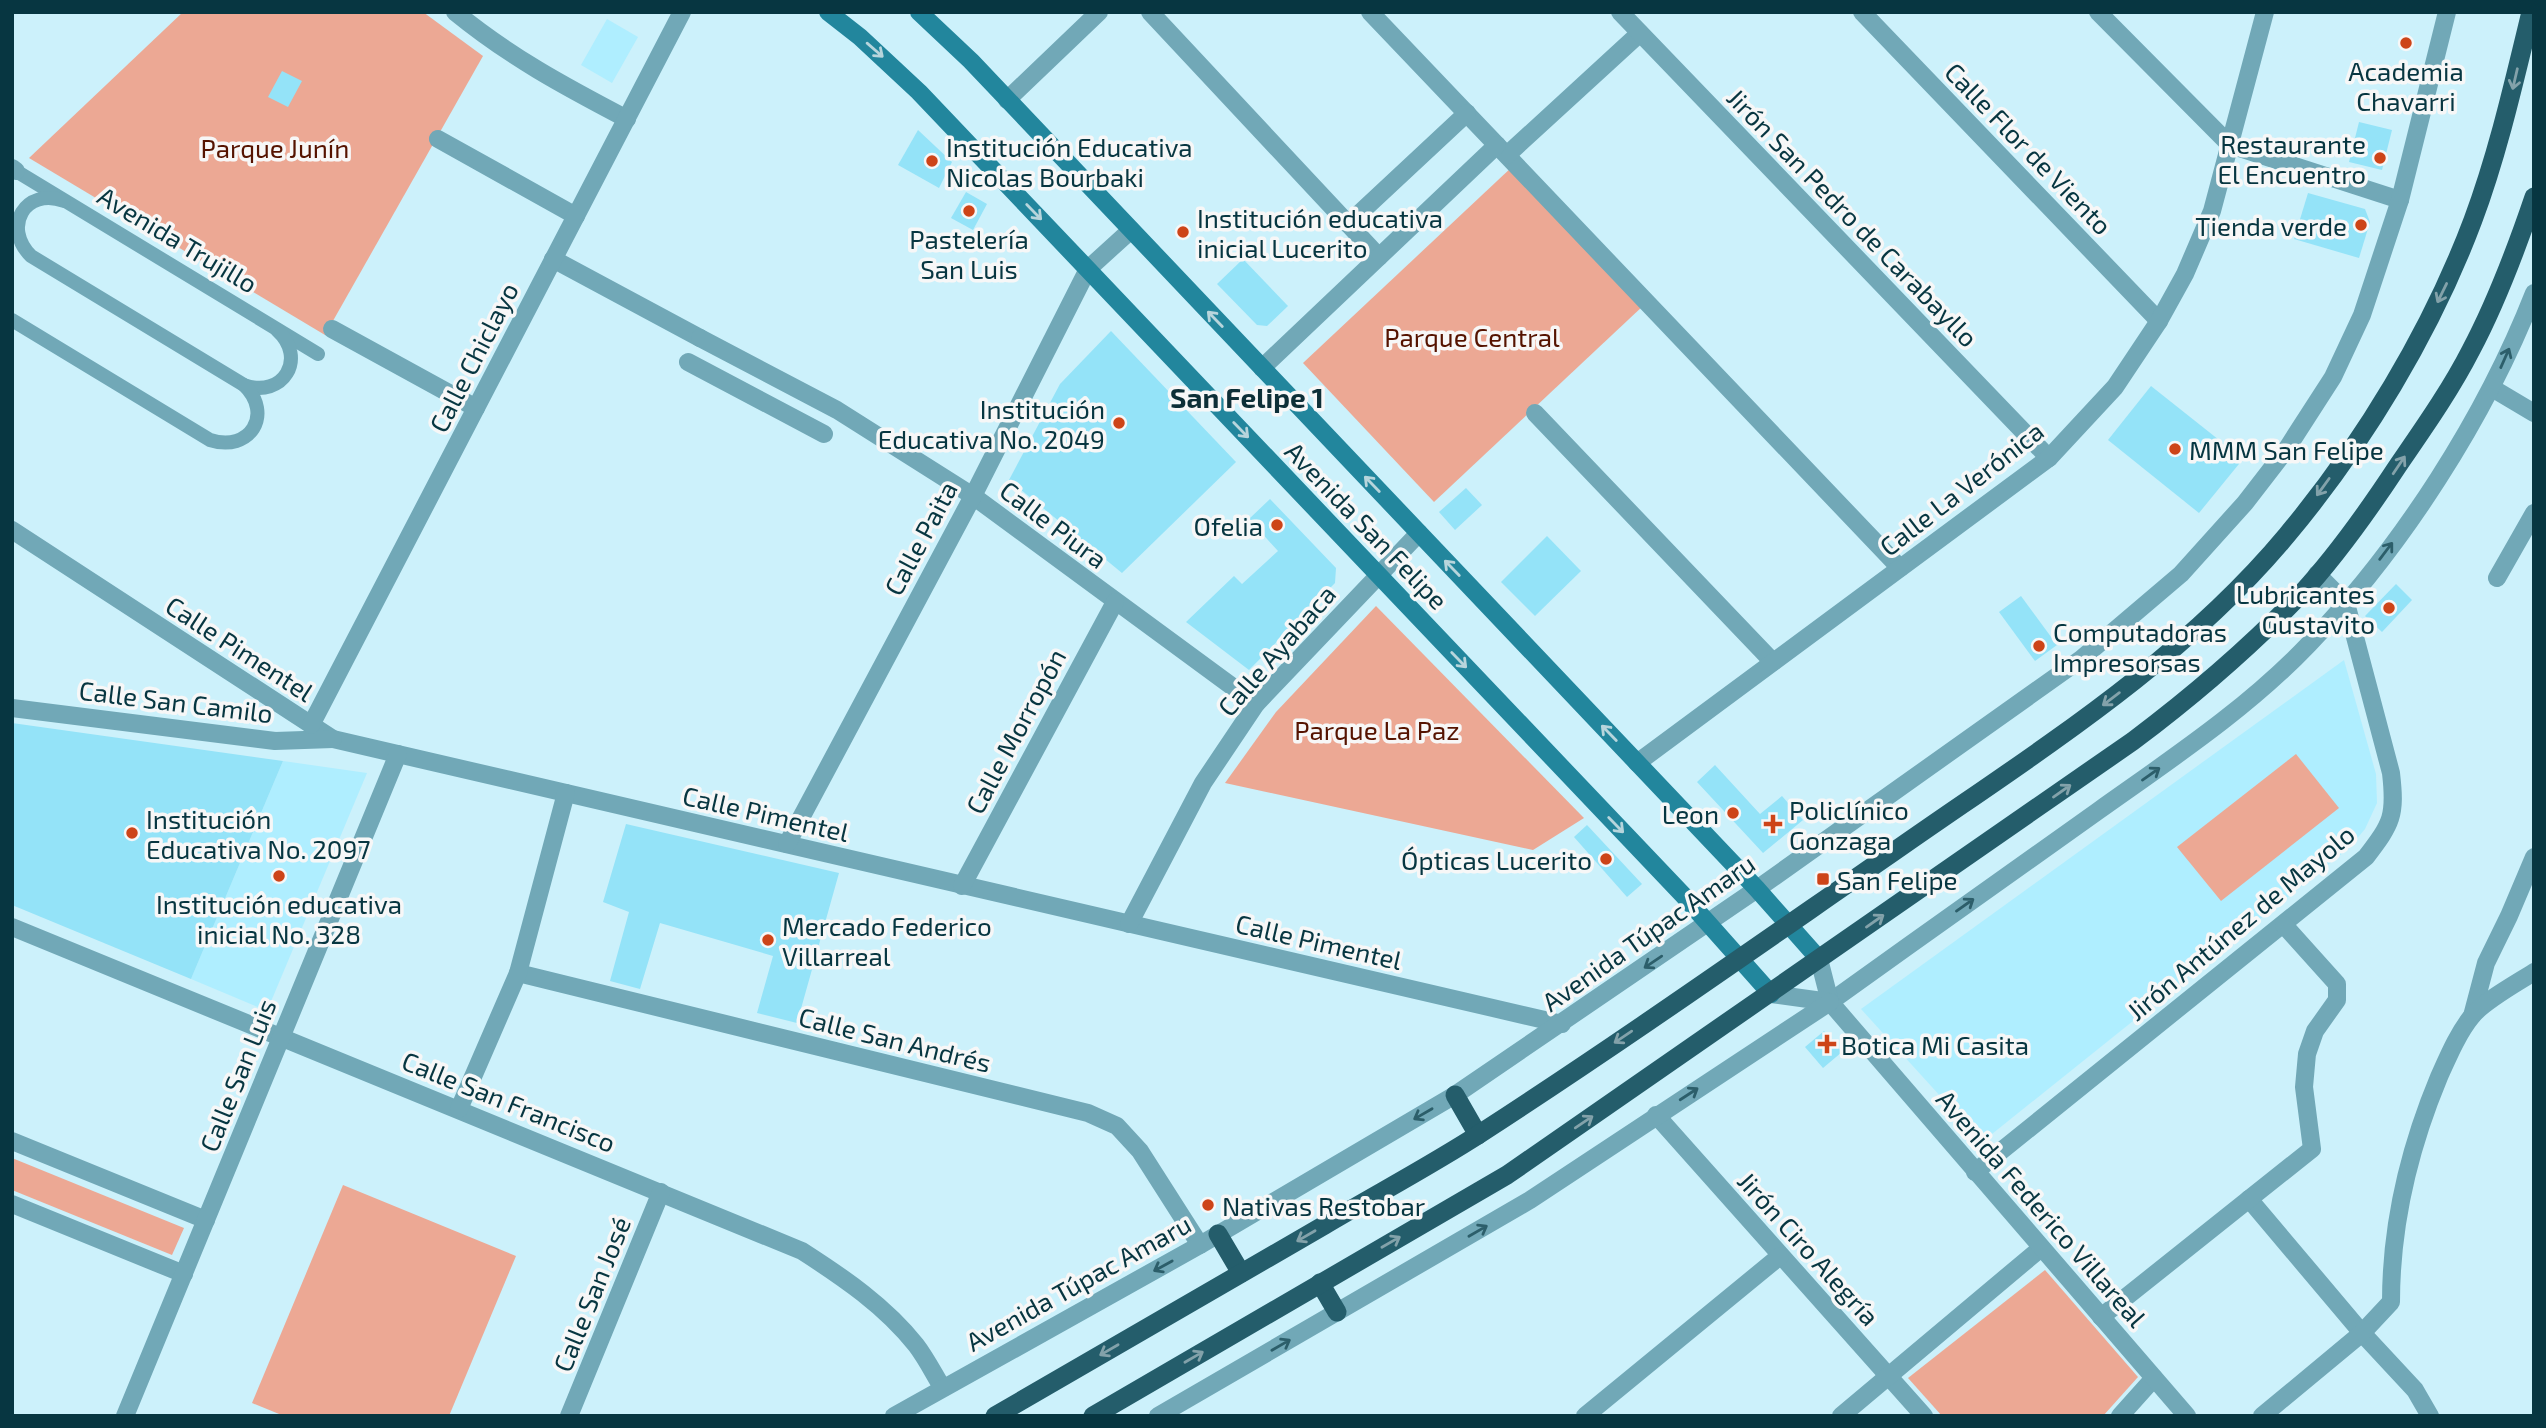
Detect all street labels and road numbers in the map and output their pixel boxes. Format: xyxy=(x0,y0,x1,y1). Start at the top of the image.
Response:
street label: Calle Flor de Viento xyxy=(1939,56,2119,240)
street label: Jirón San Pedro de Carabayllo xyxy=(1721,81,1985,353)
street label: Avenida Trujillo xyxy=(93,179,263,299)
street label: Calle Chiclayo xyxy=(422,277,524,437)
street label: Calle La Verónica xyxy=(1873,414,2049,562)
street label: Avenida San Felipe xyxy=(1279,435,1455,615)
street label: Calle Piura xyxy=(995,474,1113,574)
street label: Calle Paita xyxy=(877,476,963,600)
street label: Calle Ayabaca xyxy=(1211,578,1341,722)
street label: Calle Pimentel xyxy=(160,589,320,707)
street label: Calle Morropón xyxy=(959,643,1071,819)
street label: Calle San Camilo xyxy=(77,674,275,728)
street label: Calle Pimentel xyxy=(680,779,852,847)
street label: Jirón Antúnez de Mayolo xyxy=(2120,818,2360,1026)
street label: Avenida Túpac Amaru xyxy=(1536,847,1760,1017)
street label: Calle Pimentel xyxy=(1233,907,1405,975)
street label: Calle San Luis xyxy=(192,994,282,1156)
street label: Calle San Andrés xyxy=(796,1000,994,1078)
street label: Calle San Francisco xyxy=(398,1044,620,1158)
street label: Avenida Federico Villareal xyxy=(1931,1083,2153,1333)
street label: Jirón Ciro Alegría xyxy=(1732,1165,1886,1331)
street label: Avenida Túpac Amaru xyxy=(960,1207,1196,1357)
street label: Calle San José xyxy=(546,1212,636,1376)

